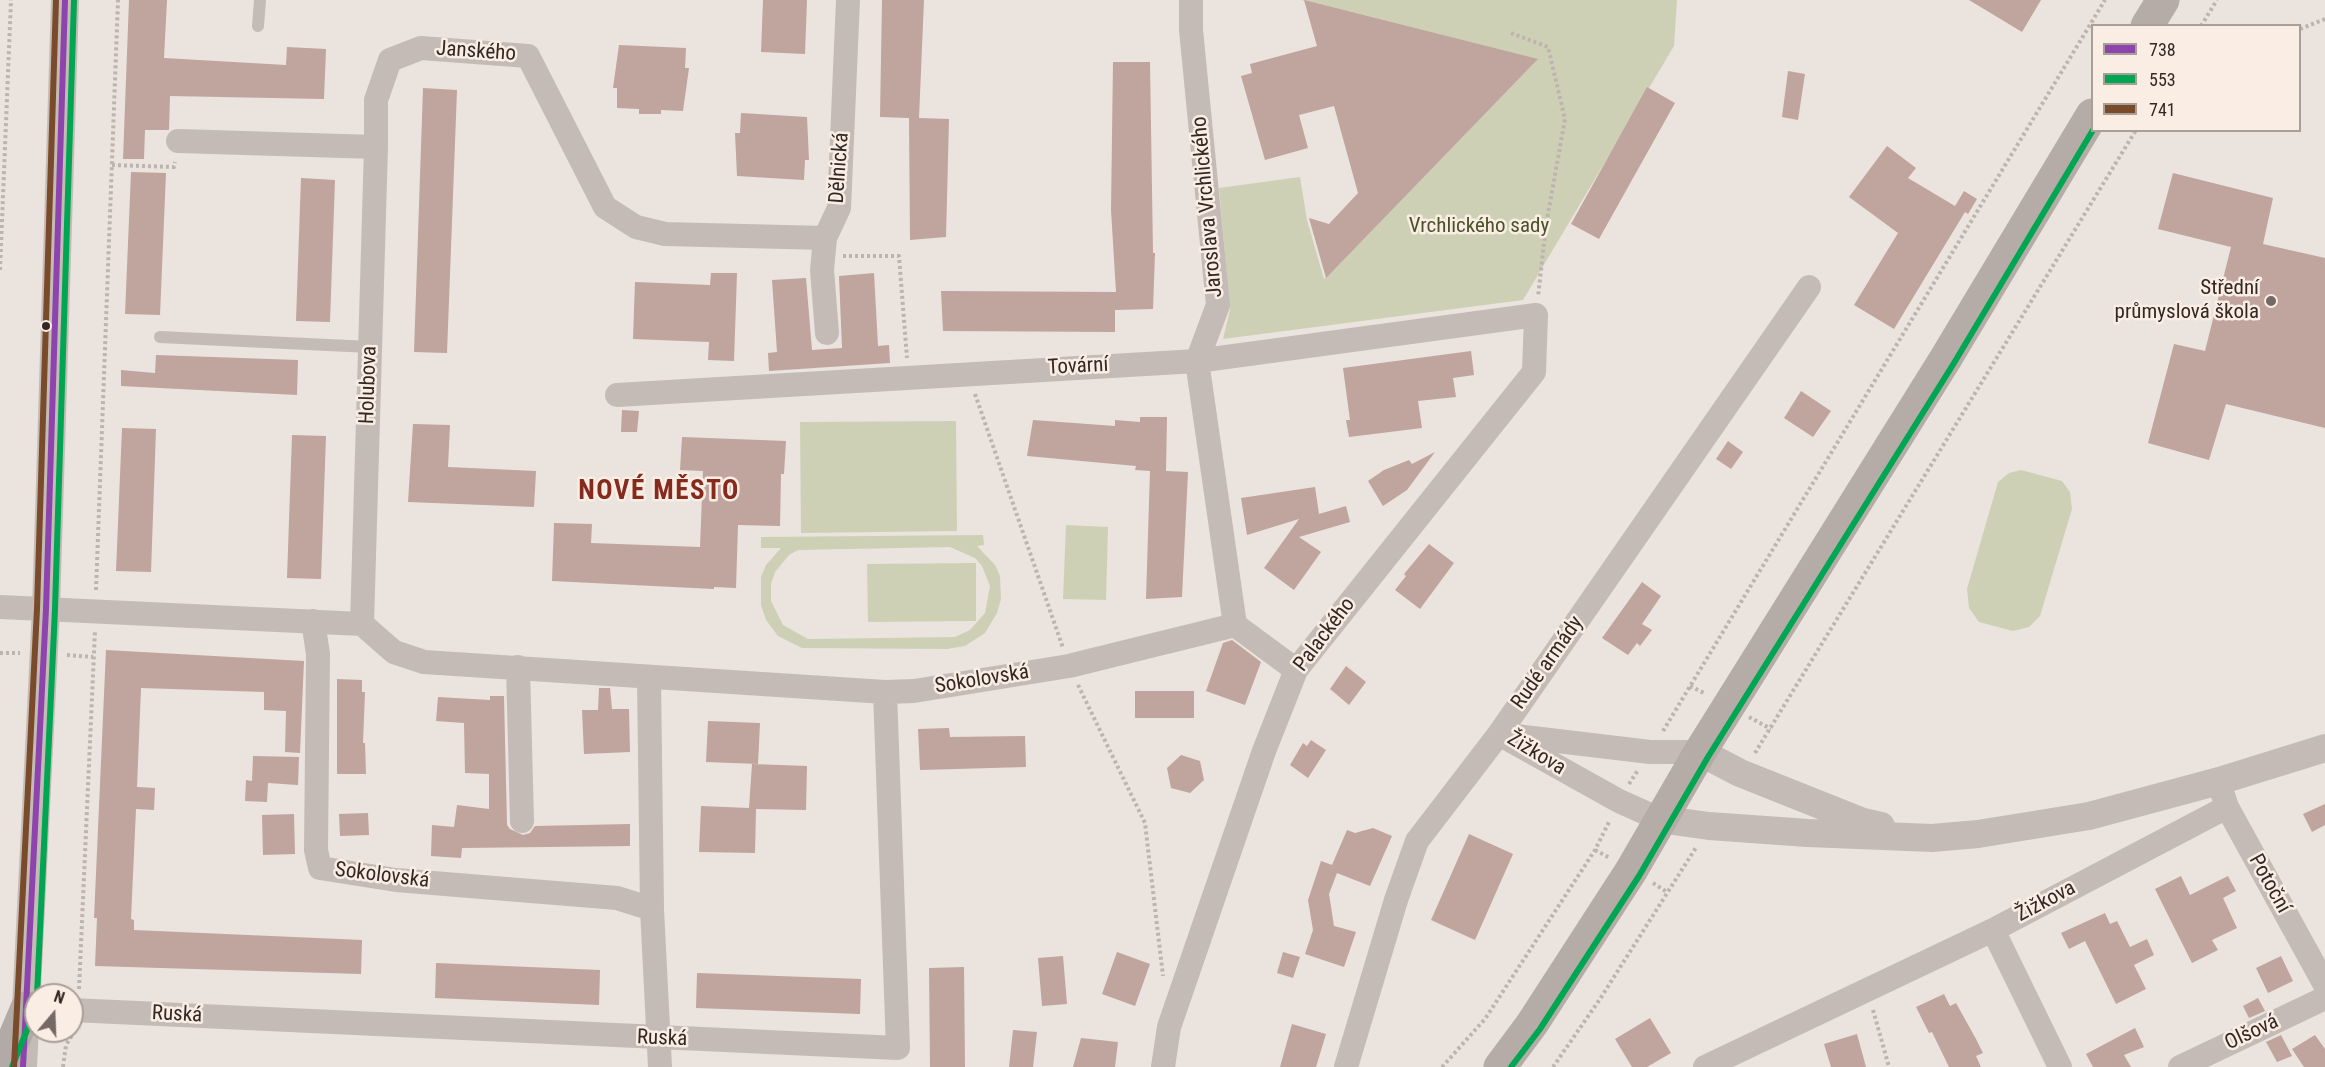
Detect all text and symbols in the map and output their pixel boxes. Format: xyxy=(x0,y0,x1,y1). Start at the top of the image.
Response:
legend xyxy=(2091,24,2301,132)
street label: Janského xyxy=(435,37,517,67)
text: 738 xyxy=(2149,39,2176,60)
text: 553 xyxy=(2149,69,2176,90)
text: 741 xyxy=(2149,99,2176,120)
street label: Jaroslava Vrchlického xyxy=(1188,115,1228,299)
street label: Dělnická xyxy=(825,132,855,204)
park label: Vrchlického sady xyxy=(1409,214,1549,240)
place label: Střední průmyslová škola xyxy=(2115,276,2259,326)
marker: Střední průmyslová škola xyxy=(2264,294,2278,308)
unlabelled marker xyxy=(40,320,52,332)
street label: Holubova xyxy=(355,346,383,424)
street label: Tovární xyxy=(1047,353,1109,381)
district label: NOVÉ MĚSTO xyxy=(578,476,740,508)
street label: Palackého xyxy=(1289,593,1361,677)
street label: Rudé armády xyxy=(1507,612,1589,714)
street label: Sokolovská xyxy=(933,660,1031,700)
street label: Žižkova xyxy=(1502,727,1570,781)
street label: Potoční xyxy=(2243,850,2295,918)
street label: Sokolovská xyxy=(333,858,431,894)
street label: Žižkova xyxy=(2012,876,2080,928)
north arrow xyxy=(24,983,84,1043)
text: N xyxy=(52,987,67,1008)
street label: Ruská xyxy=(151,1001,203,1029)
street label: Olšová xyxy=(2221,1010,2283,1056)
street label: Ruská xyxy=(636,1026,688,1052)

